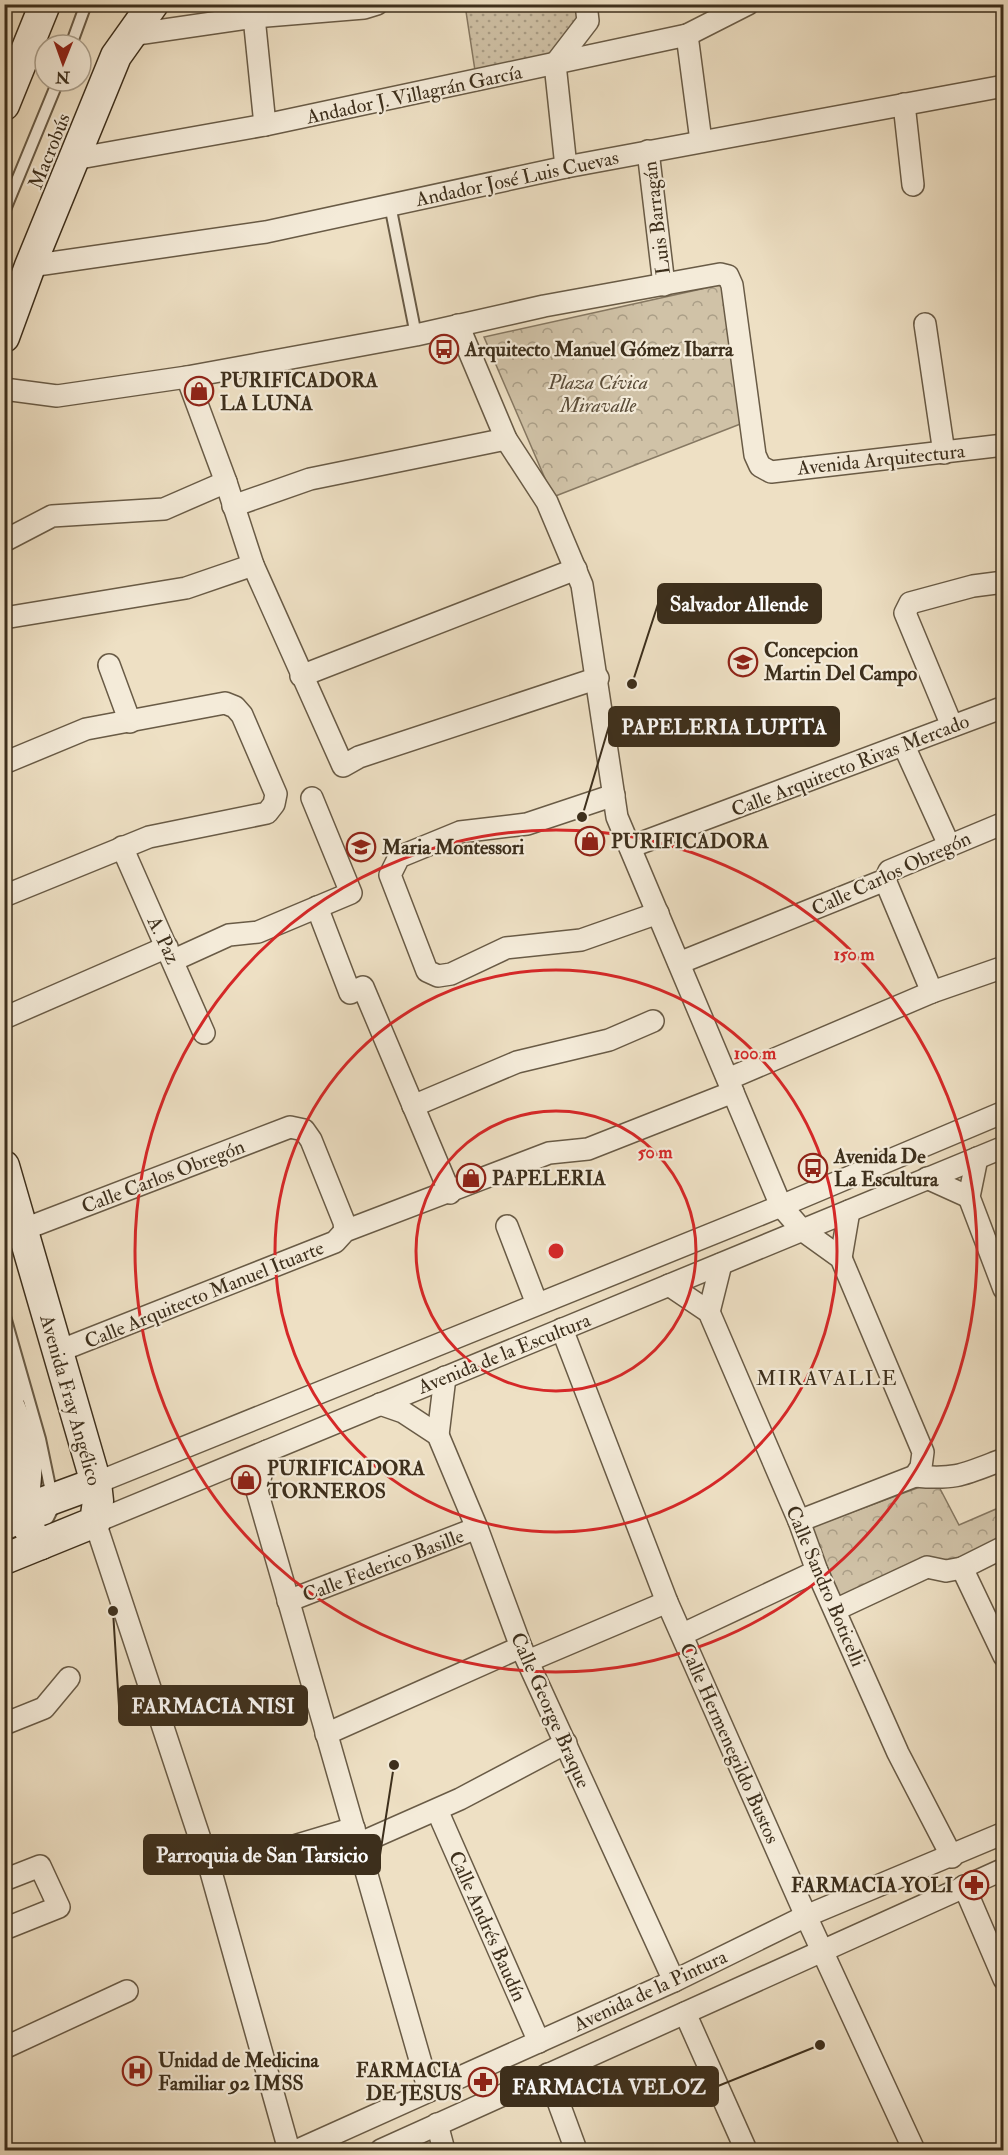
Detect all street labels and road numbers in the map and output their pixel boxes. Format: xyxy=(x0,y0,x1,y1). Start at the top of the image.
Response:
street label: Andador J. Villagrán García xyxy=(303,59,525,130)
street label: Macrobús xyxy=(23,110,76,193)
street label: Andador José Luis Cuevas xyxy=(412,145,621,212)
street label: Luis Barragán xyxy=(637,160,676,276)
street label: Avenida Arquitectura xyxy=(795,438,967,481)
street label: Calle Arquitecto Rivas Mercado xyxy=(728,709,973,822)
street label: Calle Carlos Obregón xyxy=(808,826,975,921)
street label: A. Paz xyxy=(141,911,186,968)
street label: Calle Carlos Obregón xyxy=(78,1134,248,1219)
street label: Calle Arquitecto Manuel Ituarte xyxy=(81,1235,327,1354)
street label: Avenida de la Escultura xyxy=(413,1307,595,1400)
street label: Avenida Fray Angélico xyxy=(34,1311,107,1488)
street label: Calle Sandro Boticelli xyxy=(780,1502,871,1671)
street label: Calle Federico Basille xyxy=(299,1523,467,1608)
street label: Calle George Braque xyxy=(505,1628,596,1792)
street label: Calle Hermenegildo Bustos xyxy=(674,1639,785,1848)
street label: Calle Andrés Baudín xyxy=(443,1847,532,2005)
street label: Avenida de la Pintura xyxy=(569,1944,732,2037)

